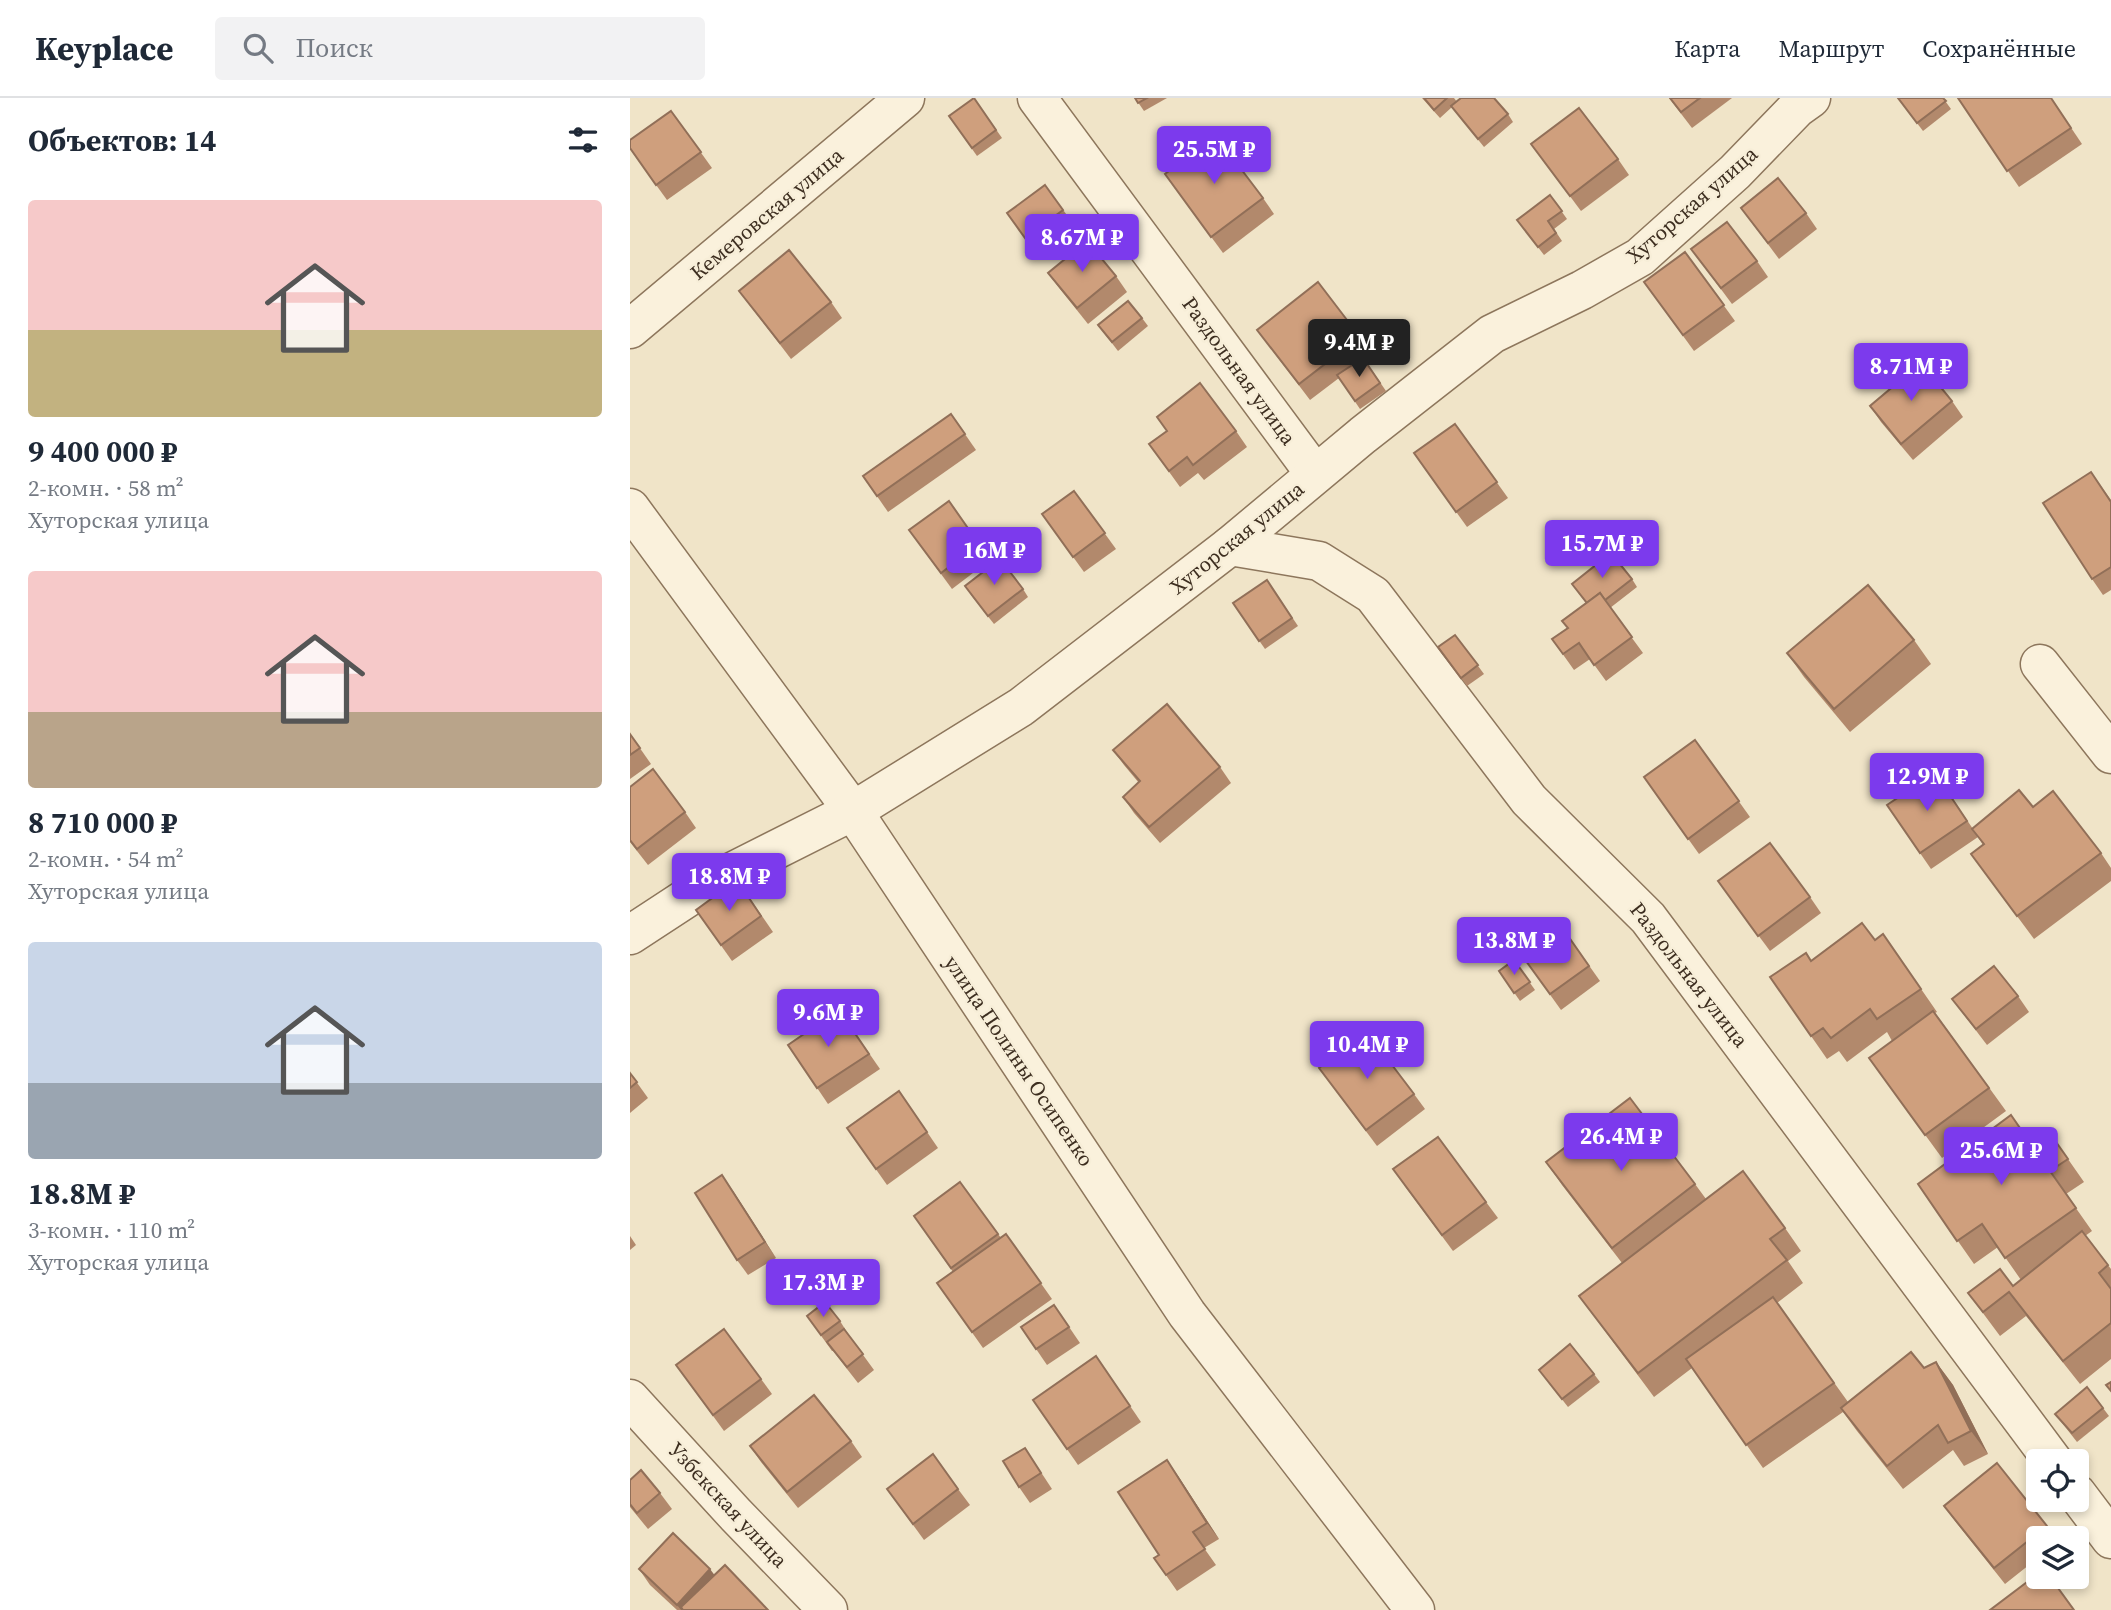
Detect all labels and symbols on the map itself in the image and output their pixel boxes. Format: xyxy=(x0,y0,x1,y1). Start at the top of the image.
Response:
pin: 25.5M ₽ xyxy=(1149,126,1279,186)
street label: Хуторская улица xyxy=(1620,139,1764,270)
street label: Кемеровская улица xyxy=(684,141,850,286)
pin: 8.67M ₽ xyxy=(1017,214,1147,274)
street label: Раздольная улица xyxy=(1176,291,1303,451)
pin: 9.4M ₽ xyxy=(1302,320,1416,379)
pin: 8.71M ₽ xyxy=(1846,344,1976,403)
street label: Хуторская улица xyxy=(1163,474,1310,601)
pin: 15.7M ₽ xyxy=(1537,520,1667,580)
pin: 16M ₽ xyxy=(945,528,1043,587)
pin: 12.9M ₽ xyxy=(1862,754,1992,813)
pin: 18.8M ₽ xyxy=(664,854,794,913)
street label: Раздольная улица xyxy=(1623,896,1755,1054)
pin: 13.8M ₽ xyxy=(1449,918,1579,977)
street label: улица Полины Осипенко xyxy=(938,949,1101,1172)
pin: 9.6M ₽ xyxy=(771,990,885,1049)
pin: 10.4M ₽ xyxy=(1302,1021,1432,1081)
pin: 26.4M ₽ xyxy=(1556,1114,1686,1173)
pin: 25.6M ₽ xyxy=(1936,1128,2066,1187)
pin: 17.3M ₽ xyxy=(758,1260,888,1319)
street label: Узбекская улица xyxy=(662,1435,795,1574)

